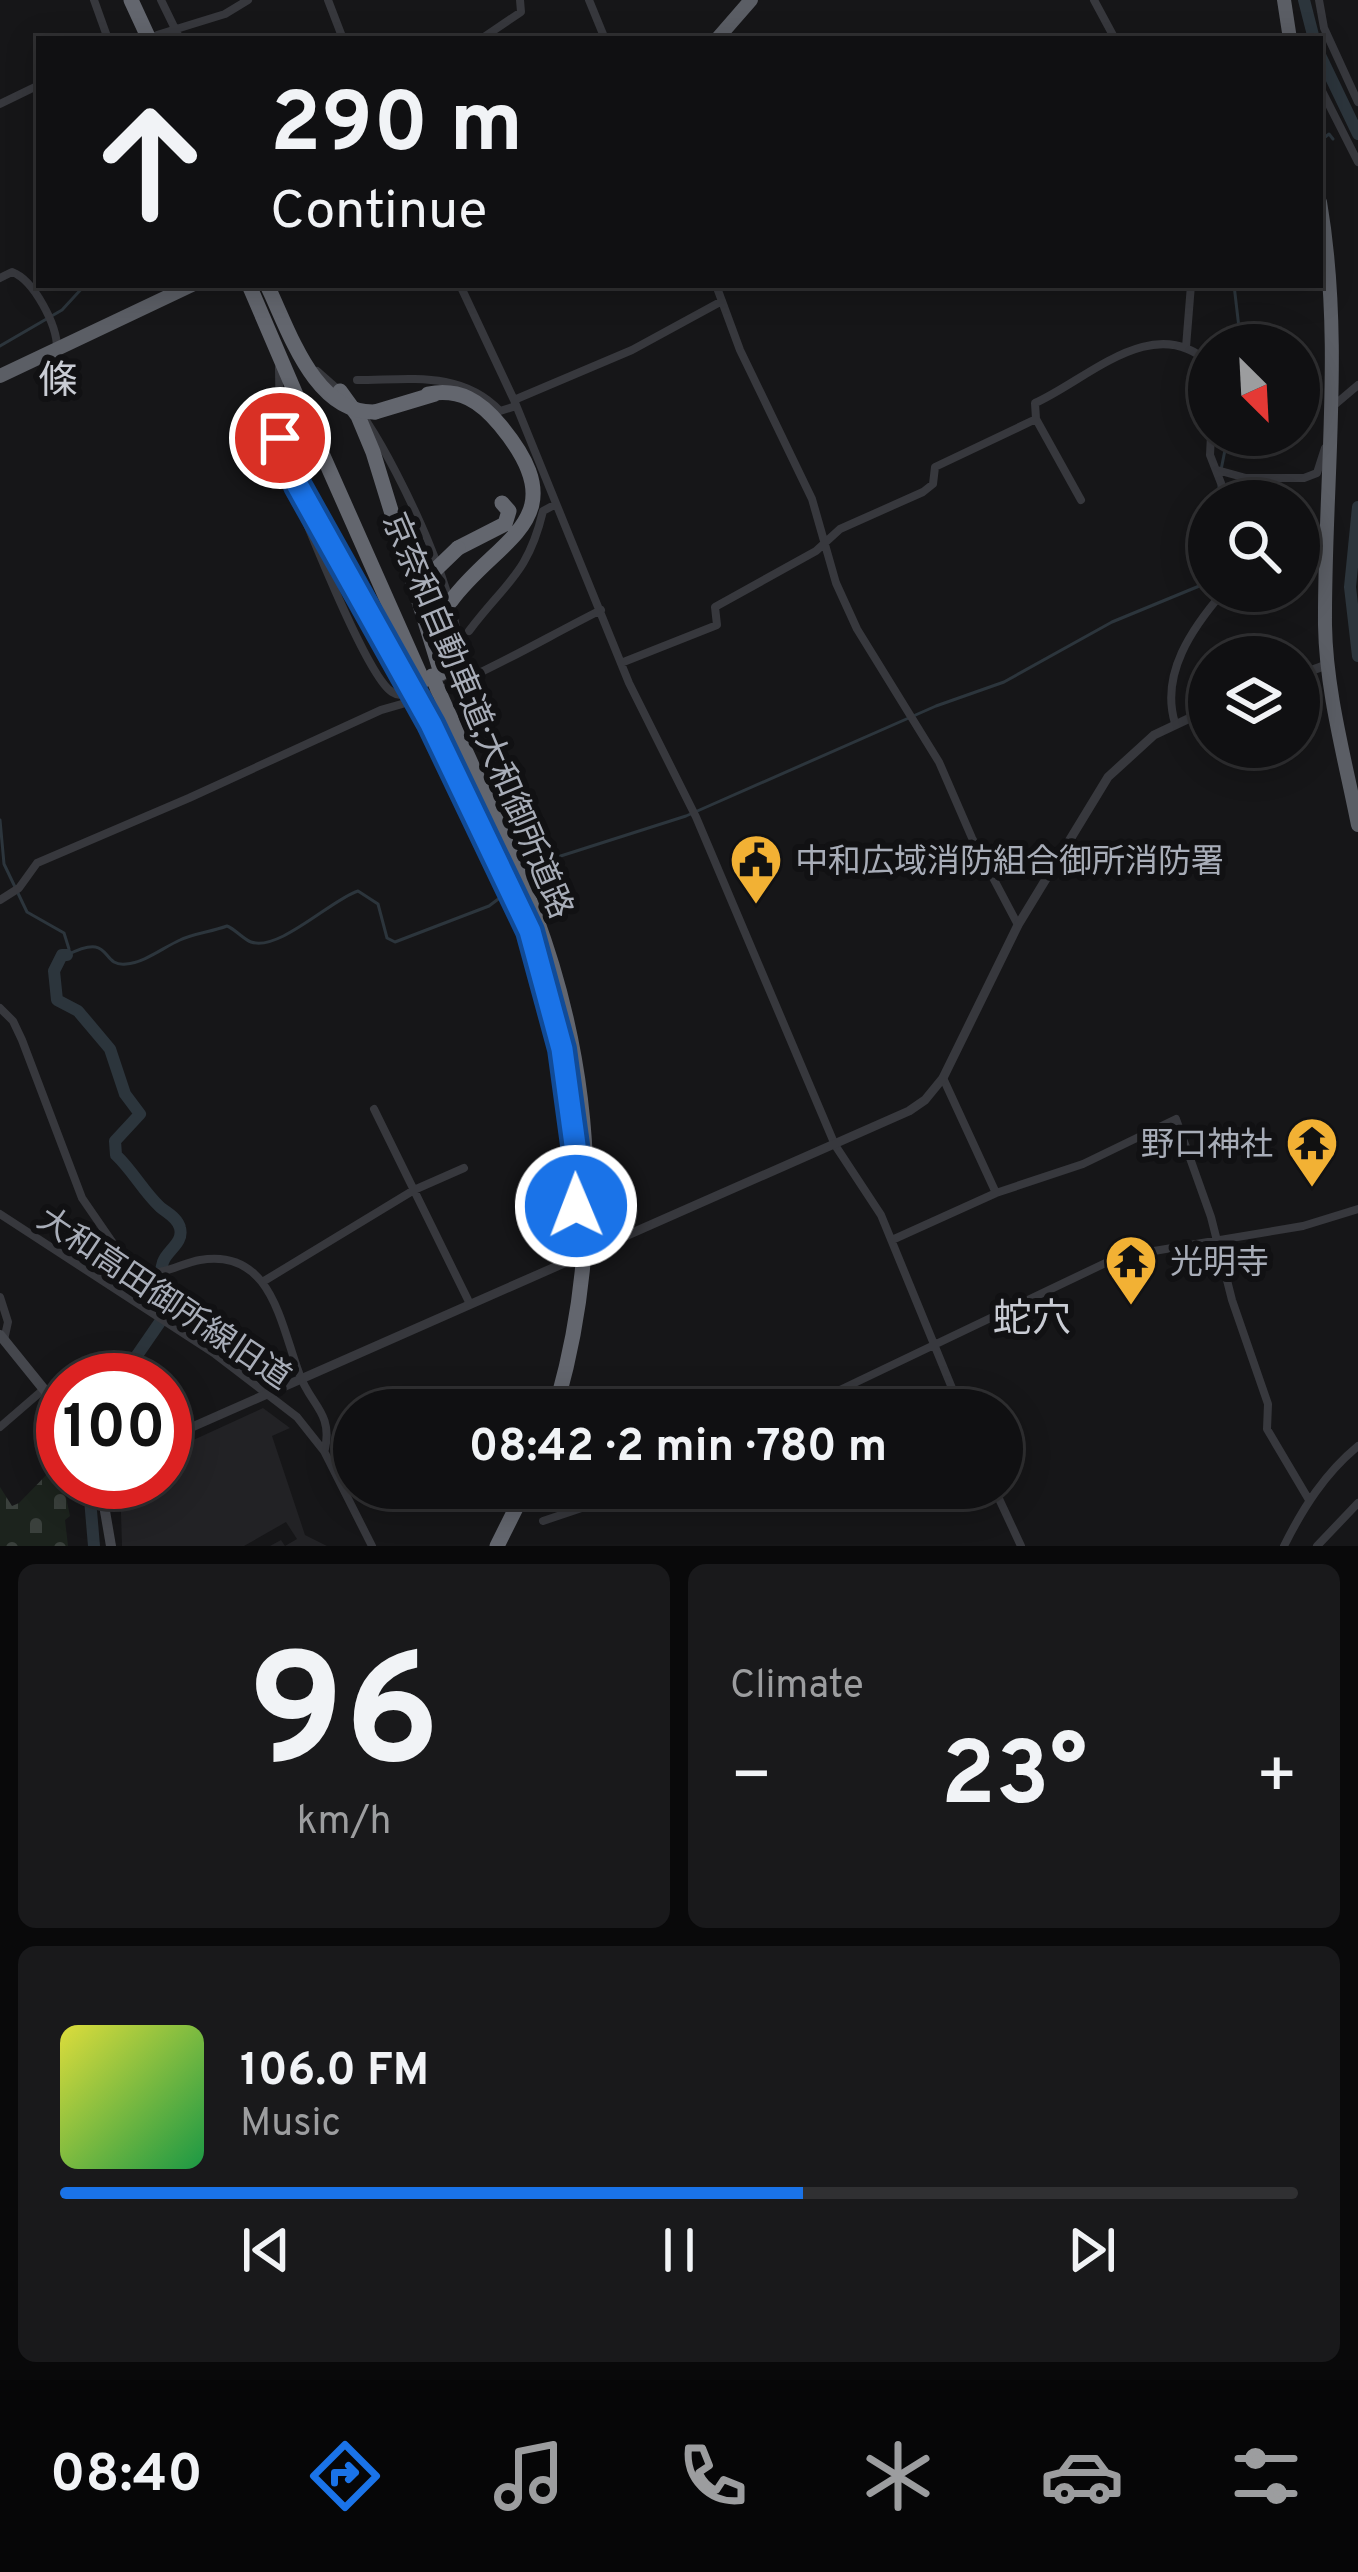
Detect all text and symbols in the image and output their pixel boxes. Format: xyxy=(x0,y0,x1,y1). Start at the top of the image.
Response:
text: 290 m xyxy=(270,75,523,181)
icon: ahead xyxy=(72,84,228,240)
text: Continue xyxy=(270,179,487,248)
north arrow xyxy=(1188,324,1320,456)
map controls xyxy=(1188,324,1320,768)
district label: 條 xyxy=(38,359,78,408)
pin xyxy=(229,387,331,489)
icon: arrive xyxy=(247,405,313,471)
button: search xyxy=(1188,480,1320,612)
street label: 京奈和自動車道;大和御所道路 xyxy=(371,507,580,926)
button: layers xyxy=(1188,636,1320,768)
public building icon: 中和広域消防組合御所消防署 xyxy=(728,832,784,906)
place label: 中和広域消防組合御所消防署 xyxy=(795,843,1224,885)
temple icon: 野口神社 xyxy=(1284,1115,1340,1189)
place label: 野口神社 xyxy=(1141,1126,1273,1168)
position arrow xyxy=(513,1143,639,1269)
street label: 大和高田御所線旧道 xyxy=(28,1200,298,1401)
temple icon: 光明寺 xyxy=(1103,1233,1159,1307)
place label: 光明寺 xyxy=(1170,1244,1269,1286)
district label: 蛇穴 xyxy=(993,1297,1071,1346)
speed limit sign: 100 xyxy=(36,1353,192,1509)
text: 08:42 · 2 min · 780 m xyxy=(469,1420,887,1477)
text: 96 xyxy=(248,1622,440,1820)
text: Climate xyxy=(730,1663,864,1712)
text: 23° xyxy=(941,1723,1087,1836)
text: − xyxy=(730,1738,773,1821)
text: + xyxy=(1255,1738,1298,1821)
text: km/h xyxy=(297,1799,391,1848)
text: 106.0 FM xyxy=(240,2044,429,2101)
text: Music xyxy=(240,2101,341,2150)
icon: previous xyxy=(233,2217,299,2283)
icon: pause xyxy=(646,2217,712,2283)
icon: next xyxy=(1059,2217,1125,2283)
icon: directions xyxy=(303,2434,387,2518)
icon: music xyxy=(487,2434,571,2518)
icon: phone xyxy=(671,2434,755,2518)
icon: climate xyxy=(856,2434,940,2518)
icon: car xyxy=(1040,2434,1124,2518)
icon: filters xyxy=(1224,2434,1308,2518)
text: 08:40 xyxy=(50,2442,203,2511)

